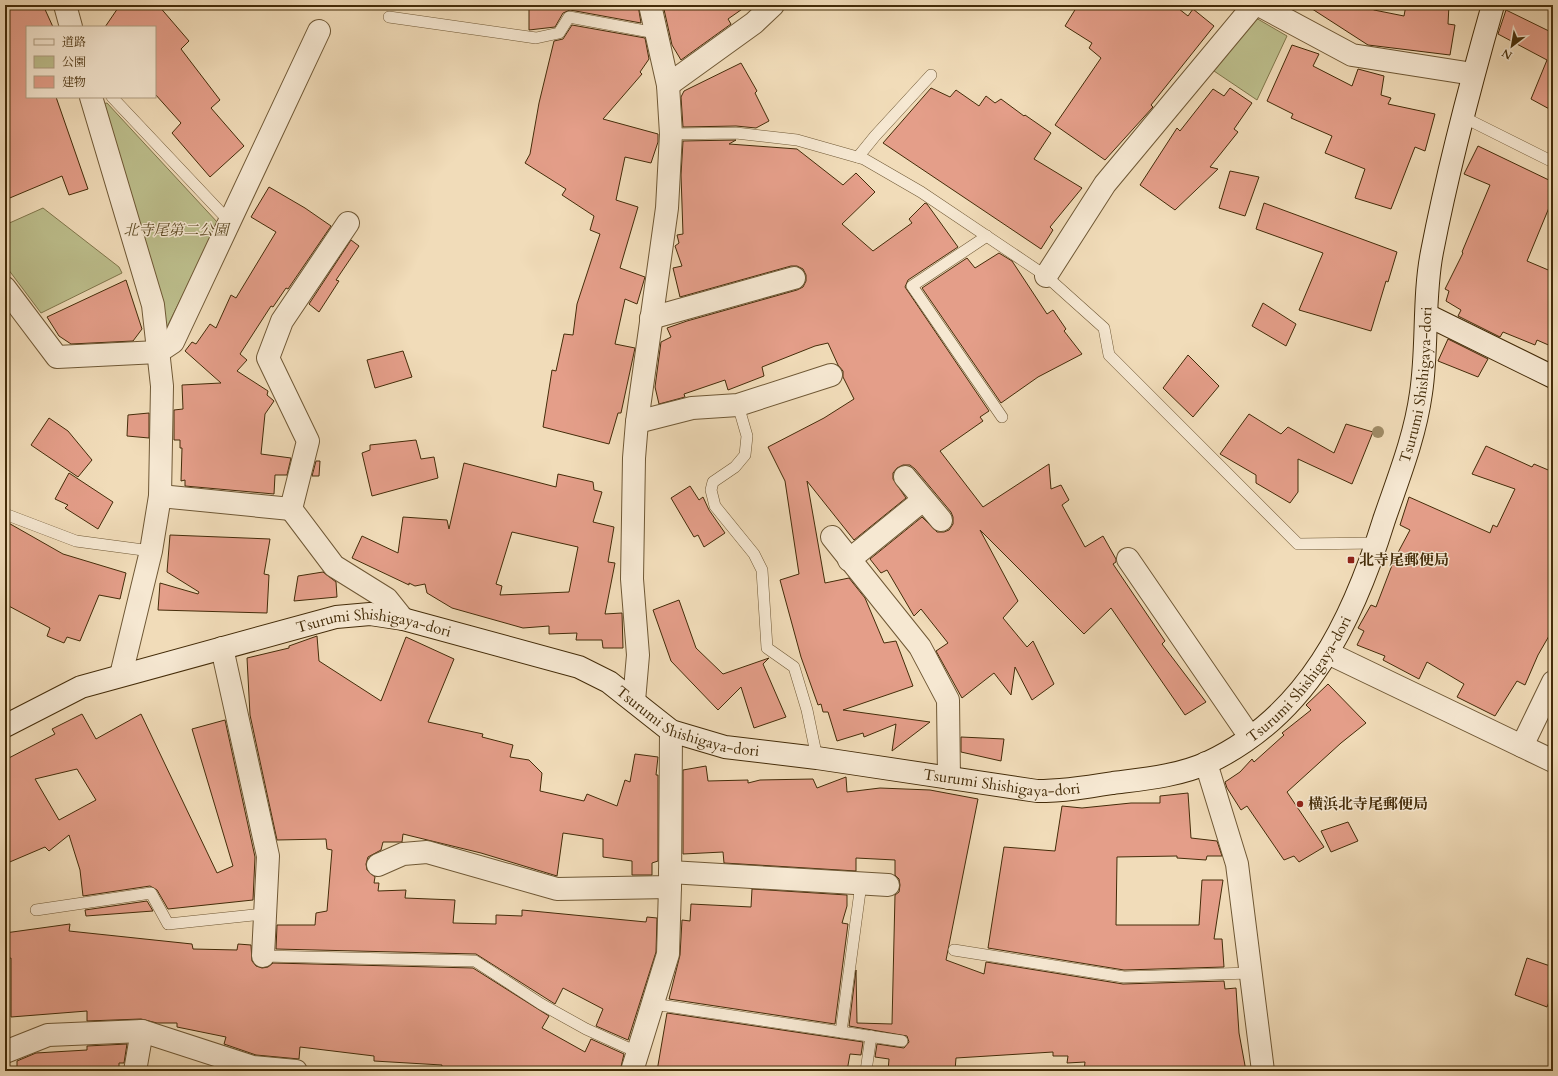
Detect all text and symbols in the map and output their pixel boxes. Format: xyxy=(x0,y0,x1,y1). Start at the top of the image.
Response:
legend xyxy=(26,26,156,98)
north arrow xyxy=(1492,26,1532,66)
text: 道路 xyxy=(62,34,86,50)
text: N xyxy=(1499,45,1515,63)
text: 公園 xyxy=(62,54,86,70)
text: 建物 xyxy=(62,74,86,90)
park label: 北寺尾第二公園 xyxy=(123,220,231,240)
street label: Tsurumi Shishigaya-dori xyxy=(1394,306,1436,466)
place label: 北寺尾郵便局 xyxy=(1359,550,1449,570)
marker: 北寺尾郵便局 xyxy=(1346,555,1356,565)
street label: Tsurumi Shishigaya-dori xyxy=(294,604,454,642)
street label: Tsurumi Shishigaya-dori xyxy=(1243,613,1356,747)
street label: Tsurumi Shishigaya-dori xyxy=(612,681,760,761)
street label: Tsurumi Shishigaya-dori xyxy=(922,764,1081,801)
place label: 横浜北寺尾郵便局 xyxy=(1308,794,1428,814)
marker: 横浜北寺尾郵便局 xyxy=(1295,799,1305,809)

